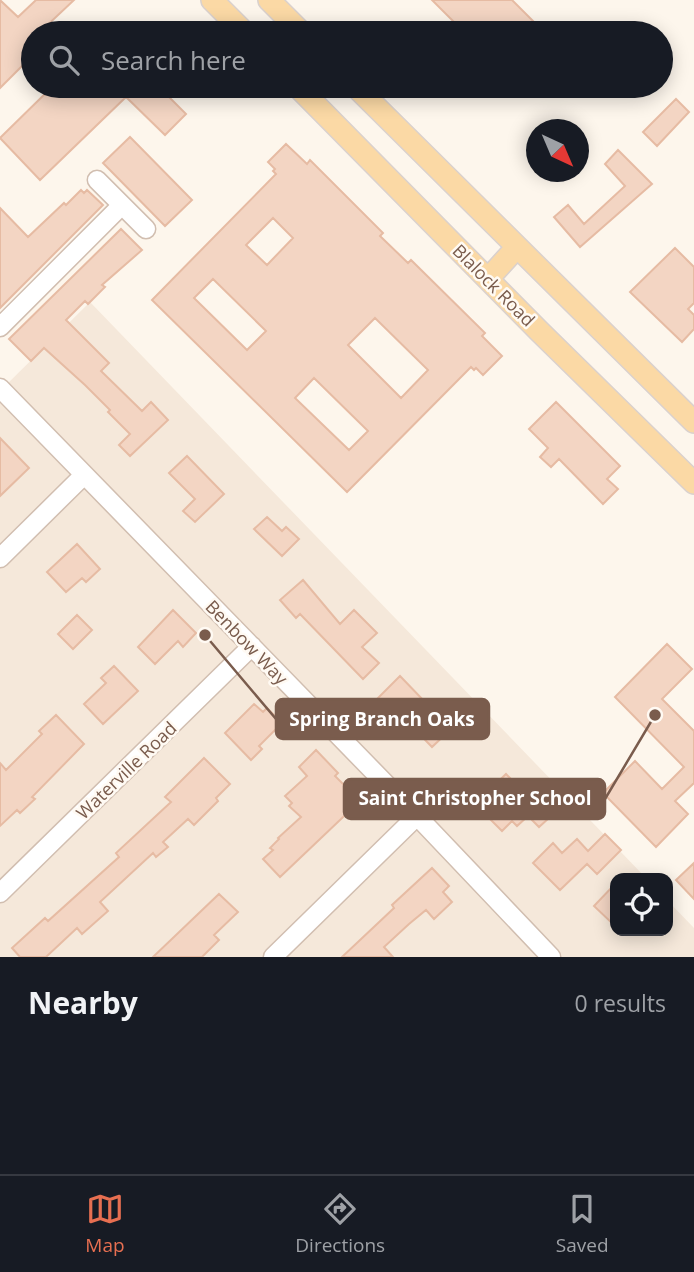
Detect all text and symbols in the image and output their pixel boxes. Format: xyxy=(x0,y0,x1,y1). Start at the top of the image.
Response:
search box xyxy=(21,21,673,98)
icon: search xyxy=(45,41,83,79)
text: Search here xyxy=(101,42,246,78)
north arrow xyxy=(526,119,589,182)
street label: Blalock Road xyxy=(448,239,540,331)
street label: Benbow Way xyxy=(201,594,294,690)
callout: Spring Branch Oaks xyxy=(276,699,489,739)
text: Spring Branch Oaks xyxy=(289,706,475,732)
street label: Waterville Road xyxy=(71,716,181,824)
callout: Saint Christopher School xyxy=(344,779,605,819)
text: Saint Christopher School xyxy=(358,785,592,811)
map controls xyxy=(610,873,673,936)
button: locate xyxy=(610,873,673,936)
text: Nearby xyxy=(28,982,138,1023)
text: 0 results xyxy=(575,987,666,1019)
tab: Map xyxy=(85,1190,125,1258)
tab: Directions xyxy=(295,1190,385,1258)
tab: Saved xyxy=(556,1190,609,1258)

